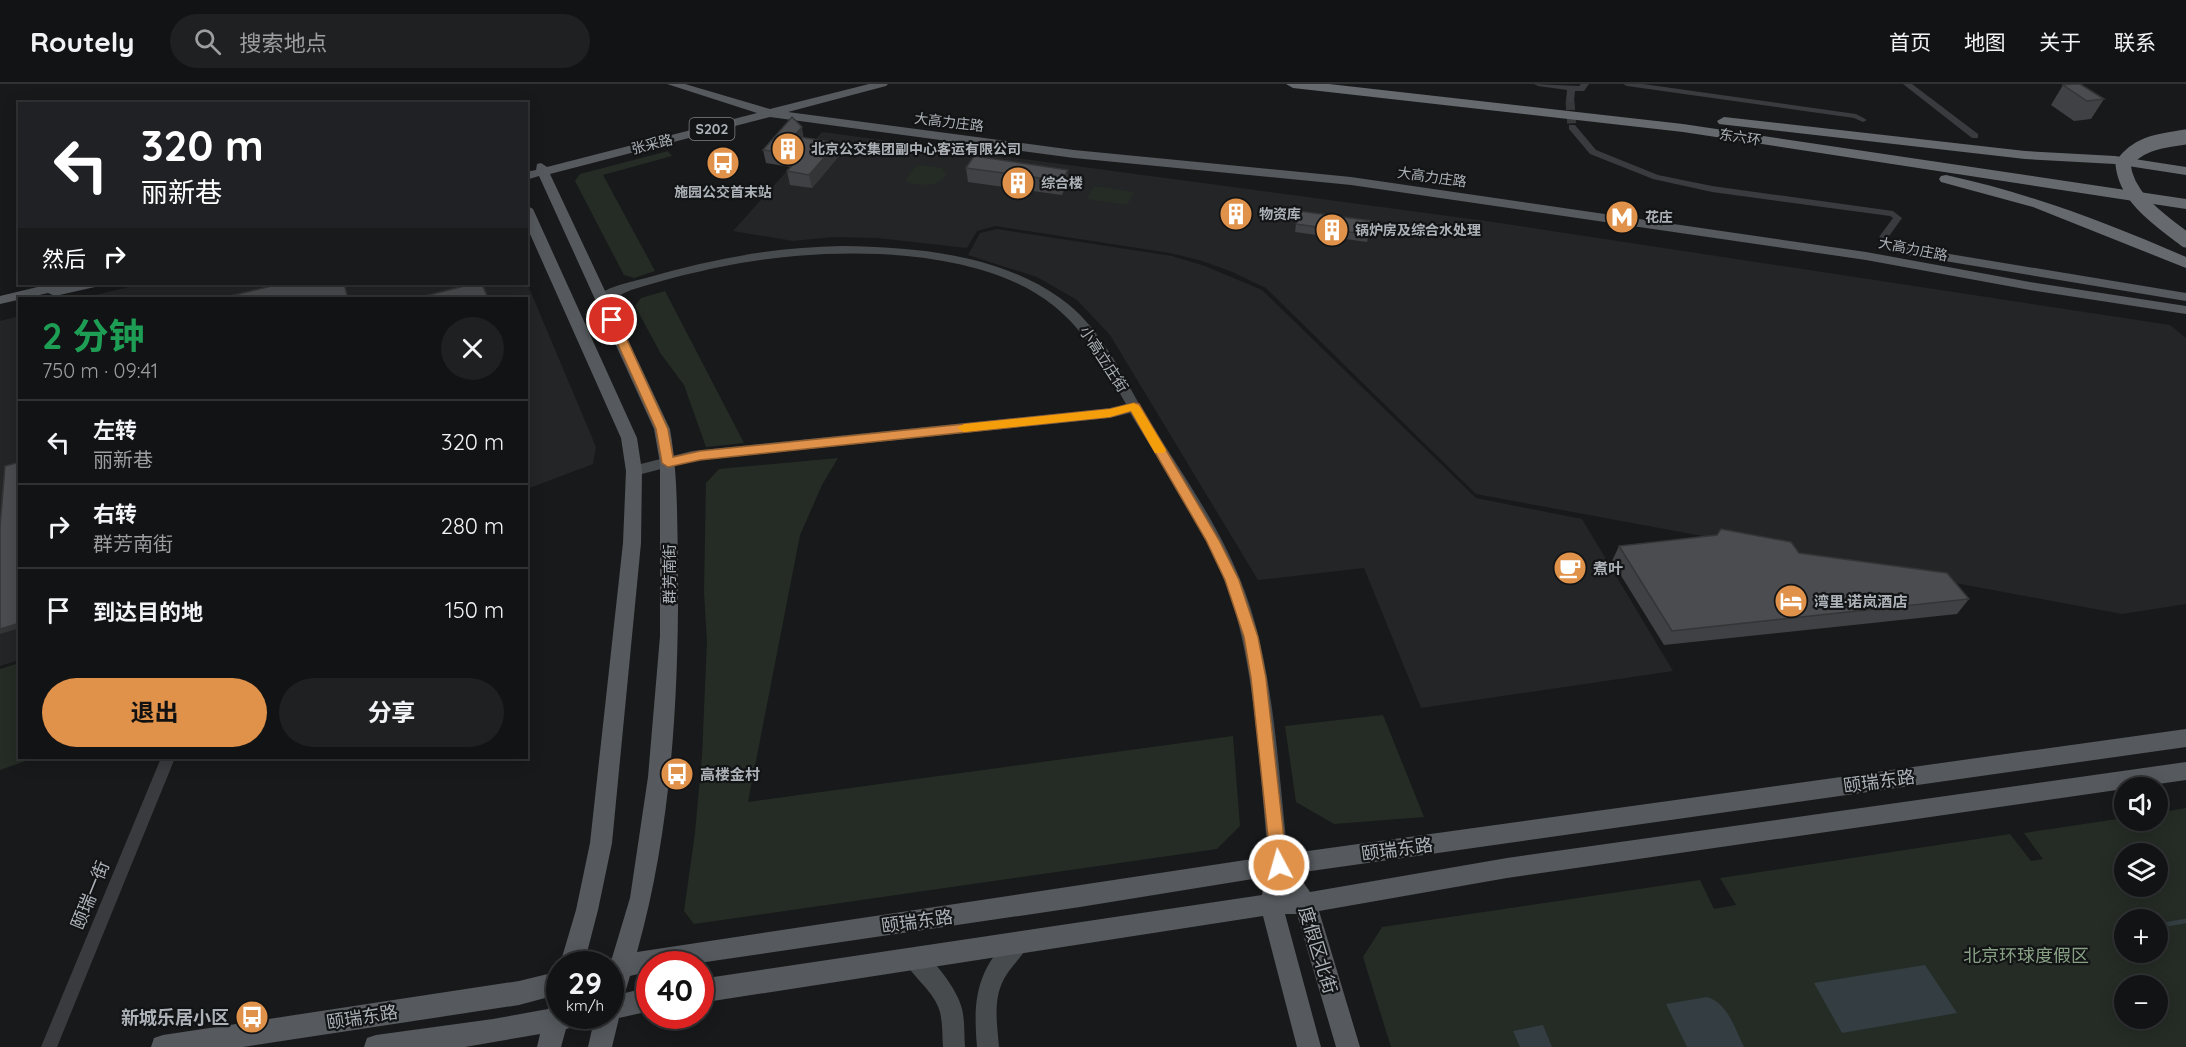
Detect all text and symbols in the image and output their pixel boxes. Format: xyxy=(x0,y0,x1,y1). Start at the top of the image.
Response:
search box xyxy=(170,14,590,68)
text: Routely xyxy=(30,24,134,59)
icon: search xyxy=(191,25,224,58)
text: 搜索地点 xyxy=(239,29,327,57)
text: 首页 xyxy=(1889,29,1931,55)
text: 地图 xyxy=(1964,29,2006,55)
text: 关于 xyxy=(2039,29,2081,55)
text: 联系 xyxy=(2114,29,2156,55)
street label: 大高力庄路 xyxy=(913,109,985,135)
road number: S202 xyxy=(690,118,734,140)
text: 320 m xyxy=(141,119,264,172)
street label: 东六环 xyxy=(1718,125,1762,149)
icon: left xyxy=(42,126,120,204)
street label: 张采路 xyxy=(629,130,675,158)
building icon: 北京公交集团副中心客运有限公司 xyxy=(770,131,806,167)
place label: 北京公交集团副中心客运有限公司 xyxy=(811,140,1021,158)
bus stop icon: 施园公交首末站 xyxy=(705,145,741,181)
street label: 大高力庄路 xyxy=(1396,163,1468,191)
building icon: 综合楼 xyxy=(1000,165,1036,201)
place label: 综合楼 xyxy=(1041,174,1083,192)
text: 丽新巷 xyxy=(141,175,222,209)
place label: 施园公交首末站 xyxy=(674,183,772,201)
building icon: 物资库 xyxy=(1218,196,1254,232)
metro station icon: 花庄 xyxy=(1604,199,1640,235)
place label: 物资库 xyxy=(1259,205,1301,223)
place label: 花庄 xyxy=(1645,208,1673,226)
building icon: 锅炉房及综合水处理 xyxy=(1314,212,1350,248)
place label: 锅炉房及综合水处理 xyxy=(1355,221,1481,239)
street label: 大高力庄路 xyxy=(1877,233,1949,265)
icon: right xyxy=(98,240,131,273)
text: 然后 xyxy=(42,245,86,273)
pin xyxy=(586,294,637,345)
icon: arrive xyxy=(595,303,628,336)
text: 2 分钟 xyxy=(42,313,145,358)
button: close xyxy=(441,317,504,380)
street label: 小高立庄街 xyxy=(1076,322,1132,396)
text: 750 m · 09:41 xyxy=(42,358,158,383)
text: 左转 xyxy=(93,416,137,444)
icon: left xyxy=(42,426,75,459)
text: 320 m xyxy=(441,428,504,456)
text: 丽新巷 xyxy=(93,447,153,472)
text: 右转 xyxy=(93,500,137,528)
icon: right xyxy=(42,510,75,543)
text: 280 m xyxy=(441,512,504,540)
text: 群芳南街 xyxy=(93,531,173,556)
street label: 群芳南街 xyxy=(660,544,679,604)
cafe icon: 煮叶 xyxy=(1552,550,1588,586)
place label: 煮叶 xyxy=(1593,559,1623,578)
hotel icon: 湾里·诺岚酒店 xyxy=(1773,583,1809,619)
place label: 湾里·诺岚酒店 xyxy=(1814,592,1907,611)
icon: arrive xyxy=(42,594,75,627)
text: 150 m xyxy=(445,596,504,624)
text: 到达目的地 xyxy=(93,598,203,626)
button: 退出 xyxy=(42,678,267,747)
button: 分享 xyxy=(279,678,504,747)
bus stop icon: 高楼金村 xyxy=(659,756,695,792)
place label: 高楼金村 xyxy=(700,765,760,784)
street label: 颐瑞东路 xyxy=(1842,765,1916,797)
map controls xyxy=(2114,777,2168,1029)
button: sound xyxy=(2114,777,2168,831)
position arrow xyxy=(1247,833,1311,897)
street label: 颐瑞东路 xyxy=(1360,833,1434,865)
button: layers xyxy=(2114,843,2168,897)
street label: 颐瑞一街 xyxy=(66,857,114,933)
street label: 度假区北街 xyxy=(1294,904,1342,996)
street label: 颐瑞东路 xyxy=(880,905,954,937)
button: + xyxy=(2114,909,2168,963)
park label: 北京环球度假区 xyxy=(1963,944,2089,967)
speed limit sign: 40 xyxy=(636,951,714,1029)
text: 29 xyxy=(568,964,602,1002)
button: − xyxy=(2114,975,2168,1029)
text: km/h xyxy=(566,996,604,1015)
bus stop icon: 新城乐居小区 xyxy=(234,999,270,1035)
street label: 颐瑞东路 xyxy=(325,1000,399,1034)
place label: 新城乐居小区 xyxy=(121,1006,229,1029)

